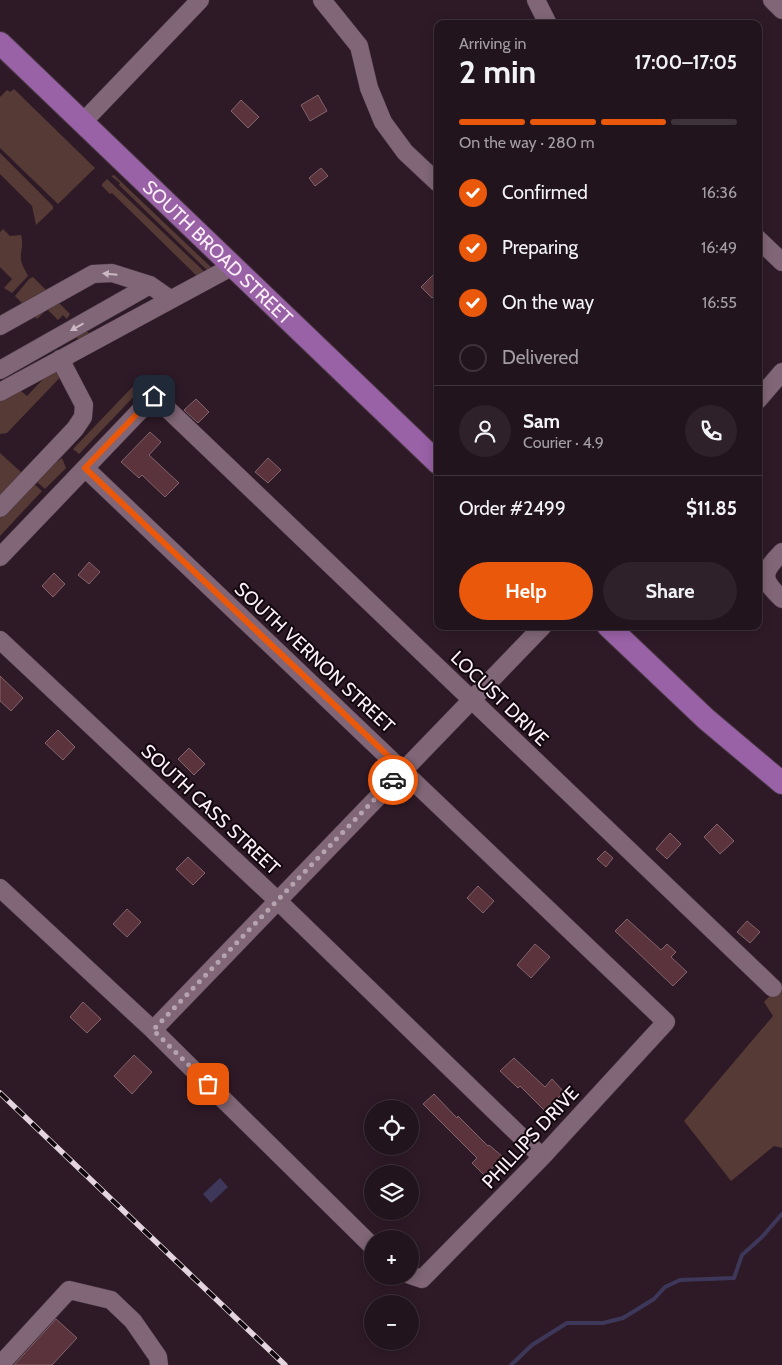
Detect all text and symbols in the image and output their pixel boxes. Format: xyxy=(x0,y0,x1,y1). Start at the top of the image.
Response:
text: Arriving in xyxy=(459,34,526,53)
text: 17:00–17:05 xyxy=(634,51,737,74)
text: 2 min xyxy=(459,52,536,91)
text: On the way · 280 m xyxy=(459,133,594,152)
street label: SOUTH BROAD STREET xyxy=(138,175,297,329)
icon: check xyxy=(459,179,487,207)
text: Confirmed xyxy=(502,181,588,204)
text: 16:36 xyxy=(702,183,737,202)
icon: check xyxy=(459,234,487,262)
text: Preparing xyxy=(502,236,578,259)
text: 16:49 xyxy=(701,238,737,257)
one-way arrow xyxy=(101,270,117,278)
icon: check xyxy=(459,289,487,317)
text: On the way xyxy=(502,291,594,314)
text: 16:55 xyxy=(702,293,737,312)
one-way arrow xyxy=(70,322,84,331)
text: Delivered xyxy=(502,346,579,369)
pin xyxy=(133,375,175,417)
icon: home xyxy=(140,382,168,410)
button: person xyxy=(459,405,511,457)
button: phone xyxy=(685,405,737,457)
text: Sam xyxy=(523,410,560,433)
text: Courier · 4.9 xyxy=(523,433,604,452)
text: Order #2499 xyxy=(459,497,566,520)
text: $11.85 xyxy=(686,497,737,520)
button: Help xyxy=(459,562,593,620)
button: Share xyxy=(603,562,737,620)
street label: SOUTH VERNON STREET xyxy=(230,577,399,738)
street label: LOCUST DRIVE xyxy=(446,646,553,751)
street label: SOUTH CASS STREET xyxy=(137,739,285,880)
courier xyxy=(368,755,418,805)
icon: car xyxy=(379,766,407,794)
pin xyxy=(187,1063,229,1105)
icon: bag xyxy=(194,1070,222,1098)
street label: PHILLIPS DRIVE xyxy=(477,1081,584,1193)
map controls xyxy=(364,1100,419,1350)
button: locate xyxy=(364,1100,419,1155)
button: layers xyxy=(364,1165,419,1220)
button: + xyxy=(364,1230,419,1285)
button: − xyxy=(364,1295,419,1350)

